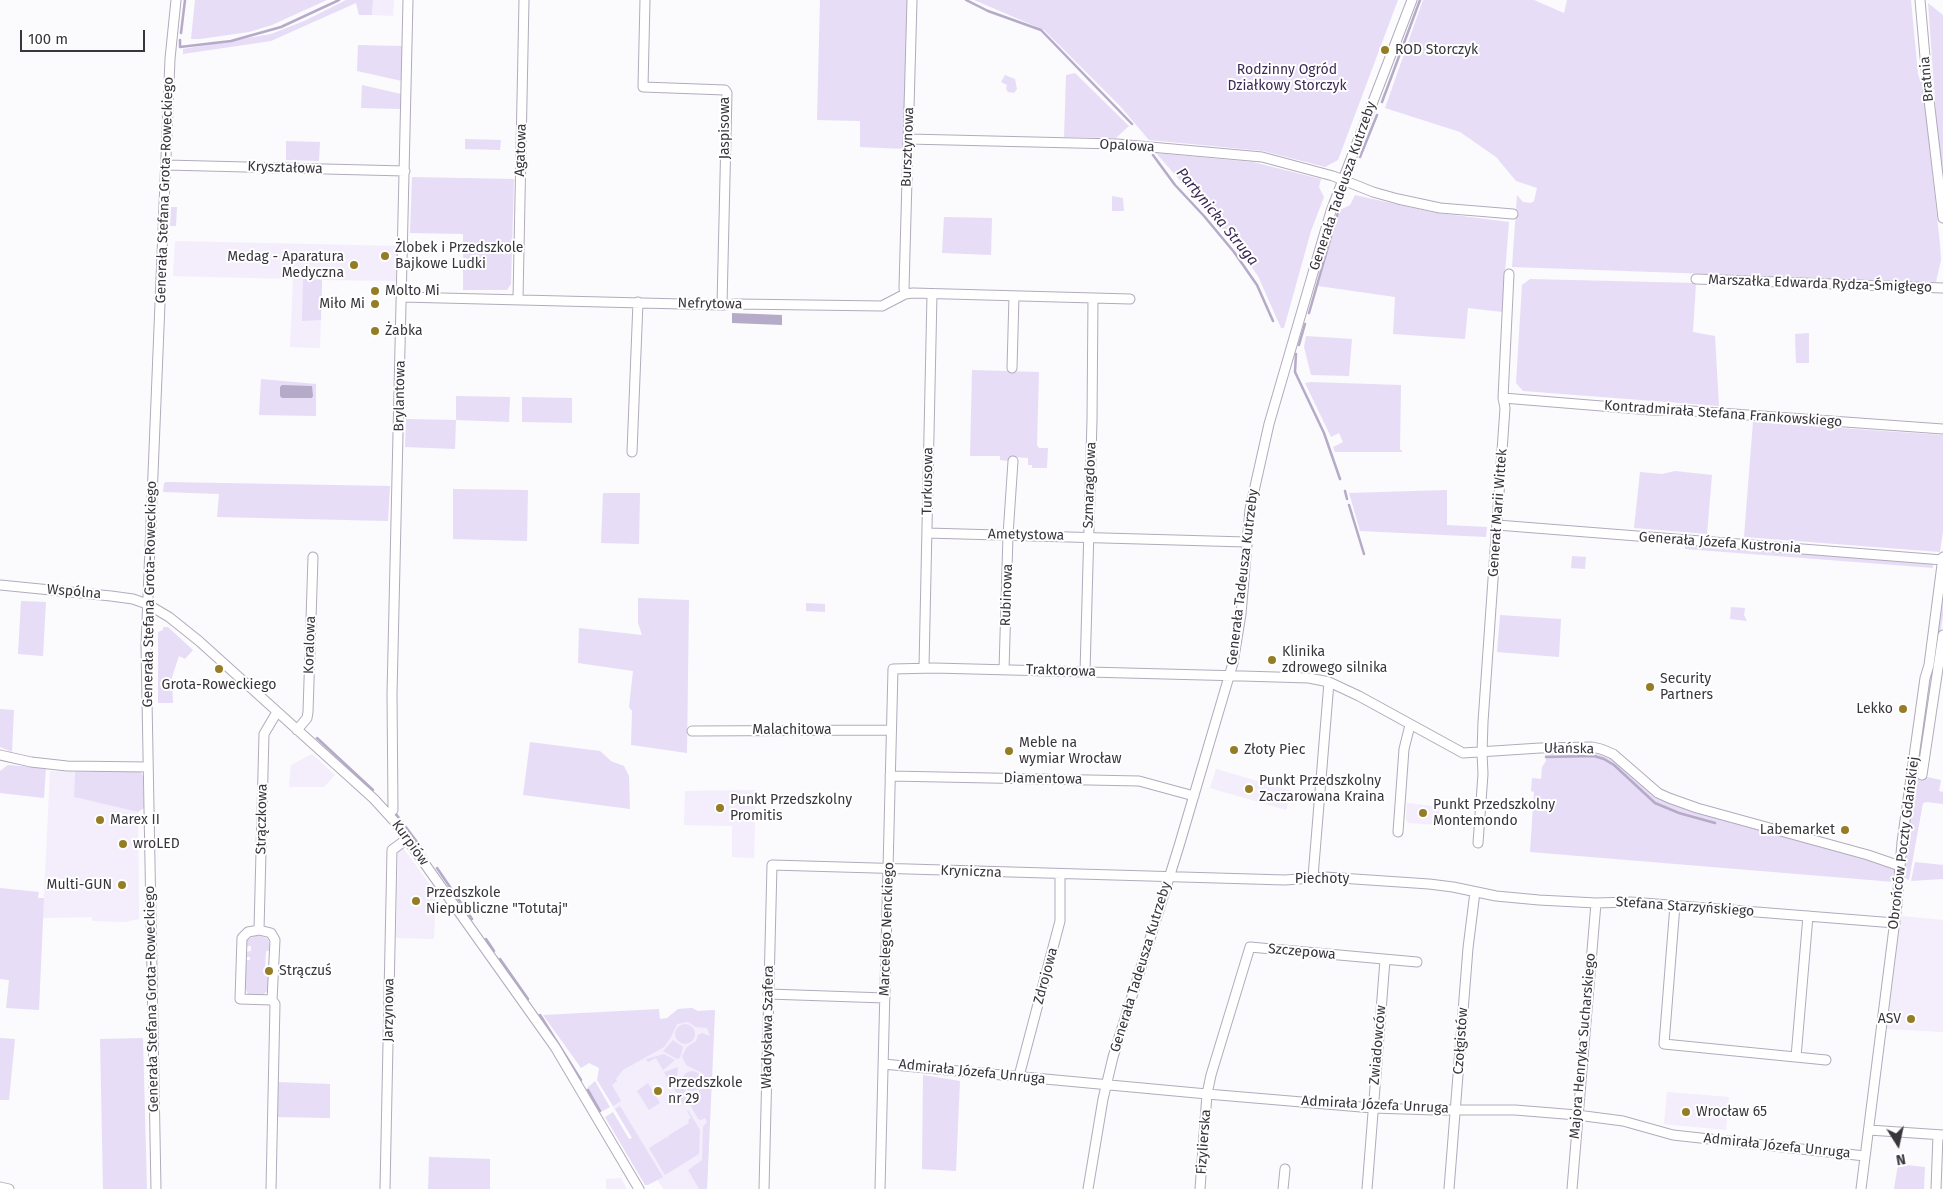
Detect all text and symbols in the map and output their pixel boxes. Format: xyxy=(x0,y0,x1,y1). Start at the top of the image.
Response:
scale bar xyxy=(22,20,148,52)
text: 100 m xyxy=(28,30,68,48)
place label: ROD Storczyk xyxy=(1395,42,1478,58)
marker: ROD Storczyk xyxy=(1379,44,1391,56)
street label: Bratnia xyxy=(1917,55,1937,103)
park label: Rodzinny Ogród Działkowy Storczyk xyxy=(1227,62,1347,94)
street label: Generała Stefana Grota-Roweckiego xyxy=(153,76,177,304)
street label: Jaspisowa xyxy=(717,97,733,159)
street label: Generała Tadeusza Kutrzeby xyxy=(1306,99,1380,273)
street label: Bursztynowa xyxy=(898,107,918,187)
street label: Agatowa xyxy=(512,123,530,177)
street label: Opalowa xyxy=(1099,136,1155,156)
street label: Kryształowa xyxy=(247,158,323,178)
water label: Partynicka Struga xyxy=(1172,165,1262,269)
place label: Żlobek i Przedszkole Bajkowe Ludki xyxy=(395,240,523,272)
place label: Medag - Aparatura Medyczna xyxy=(227,249,344,282)
marker: Żlobek i Przedszkole Bajkowe Ludki xyxy=(379,250,391,262)
marker: Medag - Aparatura Medyczna xyxy=(348,259,360,271)
street label: Marszałka Edwarda Rydza-Śmigłego xyxy=(1708,272,1932,296)
place label: Molto Mi xyxy=(385,283,440,299)
marker: Molto Mi xyxy=(369,285,381,297)
street label: Nefrytowa xyxy=(678,295,742,313)
place label: Miło Mi xyxy=(319,296,365,312)
marker: Miło Mi xyxy=(369,298,381,310)
place label: Żabka xyxy=(385,323,423,339)
marker: Żabka xyxy=(369,325,381,337)
street label: Brylantowa xyxy=(391,360,409,432)
street label: Kontradmirała Stefana Frankowskiego xyxy=(1603,397,1843,431)
street label: Szmaragdowa xyxy=(1080,441,1100,529)
street label: Turkusowa xyxy=(919,447,937,515)
street label: Generał Marii Wittek xyxy=(1485,448,1511,578)
street label: Generała Stefana Grota-Roweckiego xyxy=(140,481,160,707)
street label: Generała Tadeusza Kutrzeby xyxy=(1224,488,1262,666)
street label: Ametystowa xyxy=(988,526,1064,544)
street label: Generała Józefa Kustronia xyxy=(1638,529,1802,557)
street label: Rubinowa xyxy=(998,563,1016,627)
street label: Wspólna xyxy=(46,581,102,603)
street label: Koralowa xyxy=(301,616,319,674)
place label: Klinika zdrowego silnika xyxy=(1282,644,1387,676)
marker: Klinika zdrowego silnika xyxy=(1266,654,1278,666)
street label: Traktorowa xyxy=(1026,661,1096,681)
marker: Grota-Roweckiego xyxy=(213,663,225,675)
place label: Security Partners xyxy=(1660,671,1713,704)
place label: Grota-Roweckiego xyxy=(162,677,276,693)
marker: Security Partners xyxy=(1644,681,1656,693)
place label: Lekko xyxy=(1856,701,1893,717)
marker: Lekko xyxy=(1897,703,1909,715)
street label: Malachitowa xyxy=(752,722,832,738)
place label: Meble na wymiar Wrocław xyxy=(1019,735,1122,768)
street label: Ułańska xyxy=(1544,740,1594,758)
place label: Złoty Piec xyxy=(1244,742,1305,758)
marker: Złoty Piec xyxy=(1228,744,1240,756)
marker: Meble na wymiar Wrocław xyxy=(1003,745,1015,757)
street label: Obrońców Poczty Gdańskiej xyxy=(1885,756,1923,930)
street label: Diamentowa xyxy=(1003,770,1083,788)
place label: Punkt Przedszkolny Zaczarowana Kraina xyxy=(1259,773,1385,806)
street label: Strączkowa xyxy=(253,783,271,855)
marker: Punkt Przedszkolny Zaczarowana Kraina xyxy=(1243,783,1255,795)
place label: Punkt Przedszkolny Promitis xyxy=(730,792,852,824)
place label: Punkt Przedszkolny Montemondo xyxy=(1433,797,1555,830)
marker: Punkt Przedszkolny Promitis xyxy=(714,802,726,814)
marker: Punkt Przedszkolny Montemondo xyxy=(1417,807,1429,819)
place label: Marex II xyxy=(110,812,160,828)
marker: Marex II xyxy=(94,814,106,826)
street label: Kurpiów xyxy=(388,817,432,869)
place label: Labemarket xyxy=(1760,822,1835,838)
marker: Labemarket xyxy=(1839,824,1851,836)
place label: wroLED xyxy=(133,836,180,852)
marker: wroLED xyxy=(117,838,129,850)
street label: Marcelego Nenckiego xyxy=(876,862,898,996)
street label: Kryniczna xyxy=(940,863,1002,881)
street label: Piechoty xyxy=(1295,871,1349,887)
place label: Multi-GUN xyxy=(47,877,112,893)
marker: Multi-GUN xyxy=(116,879,128,891)
street label: Generała Tadeusza Kutrzeby xyxy=(1107,880,1175,1054)
place label: Przedszkole Niepubliczne "Totutaj" xyxy=(426,885,568,918)
street label: Generała Stefana Grota-Roweckiego xyxy=(142,886,162,1112)
street label: Stefana Starzyńskiego xyxy=(1615,894,1755,920)
marker: Przedszkole Niepubliczne "Totutaj" xyxy=(410,895,422,907)
street label: Szczepowa xyxy=(1267,941,1337,963)
street label: Zdrojowa xyxy=(1030,946,1062,1006)
street label: Majora Henryka Sucharskiego xyxy=(1566,952,1600,1140)
place label: Strączuś xyxy=(279,963,332,979)
marker: Strączuś xyxy=(263,965,275,977)
street label: Władysława Szafera xyxy=(759,965,777,1089)
street label: Jarzynowa xyxy=(380,978,398,1042)
street label: Zwiadowców xyxy=(1366,1004,1390,1086)
street label: Czołgistów xyxy=(1450,1007,1472,1075)
place label: ASV xyxy=(1878,1011,1901,1027)
marker: ASV xyxy=(1905,1013,1917,1025)
street label: Admirała Józefa Unruga xyxy=(898,1056,1046,1088)
place label: Przedszkole nr 29 xyxy=(668,1075,743,1108)
marker: Przedszkole nr 29 xyxy=(652,1085,664,1097)
street label: Admirała Józefa Unruga xyxy=(1301,1093,1449,1117)
place label: Wrocław 65 xyxy=(1696,1104,1767,1120)
marker: Wrocław 65 xyxy=(1680,1106,1692,1118)
street label: Fizylierska xyxy=(1193,1109,1215,1175)
north arrow xyxy=(1873,1119,1923,1169)
street label: Admirała Józefa Unruga xyxy=(1703,1130,1851,1162)
text: N xyxy=(1895,1150,1907,1168)

